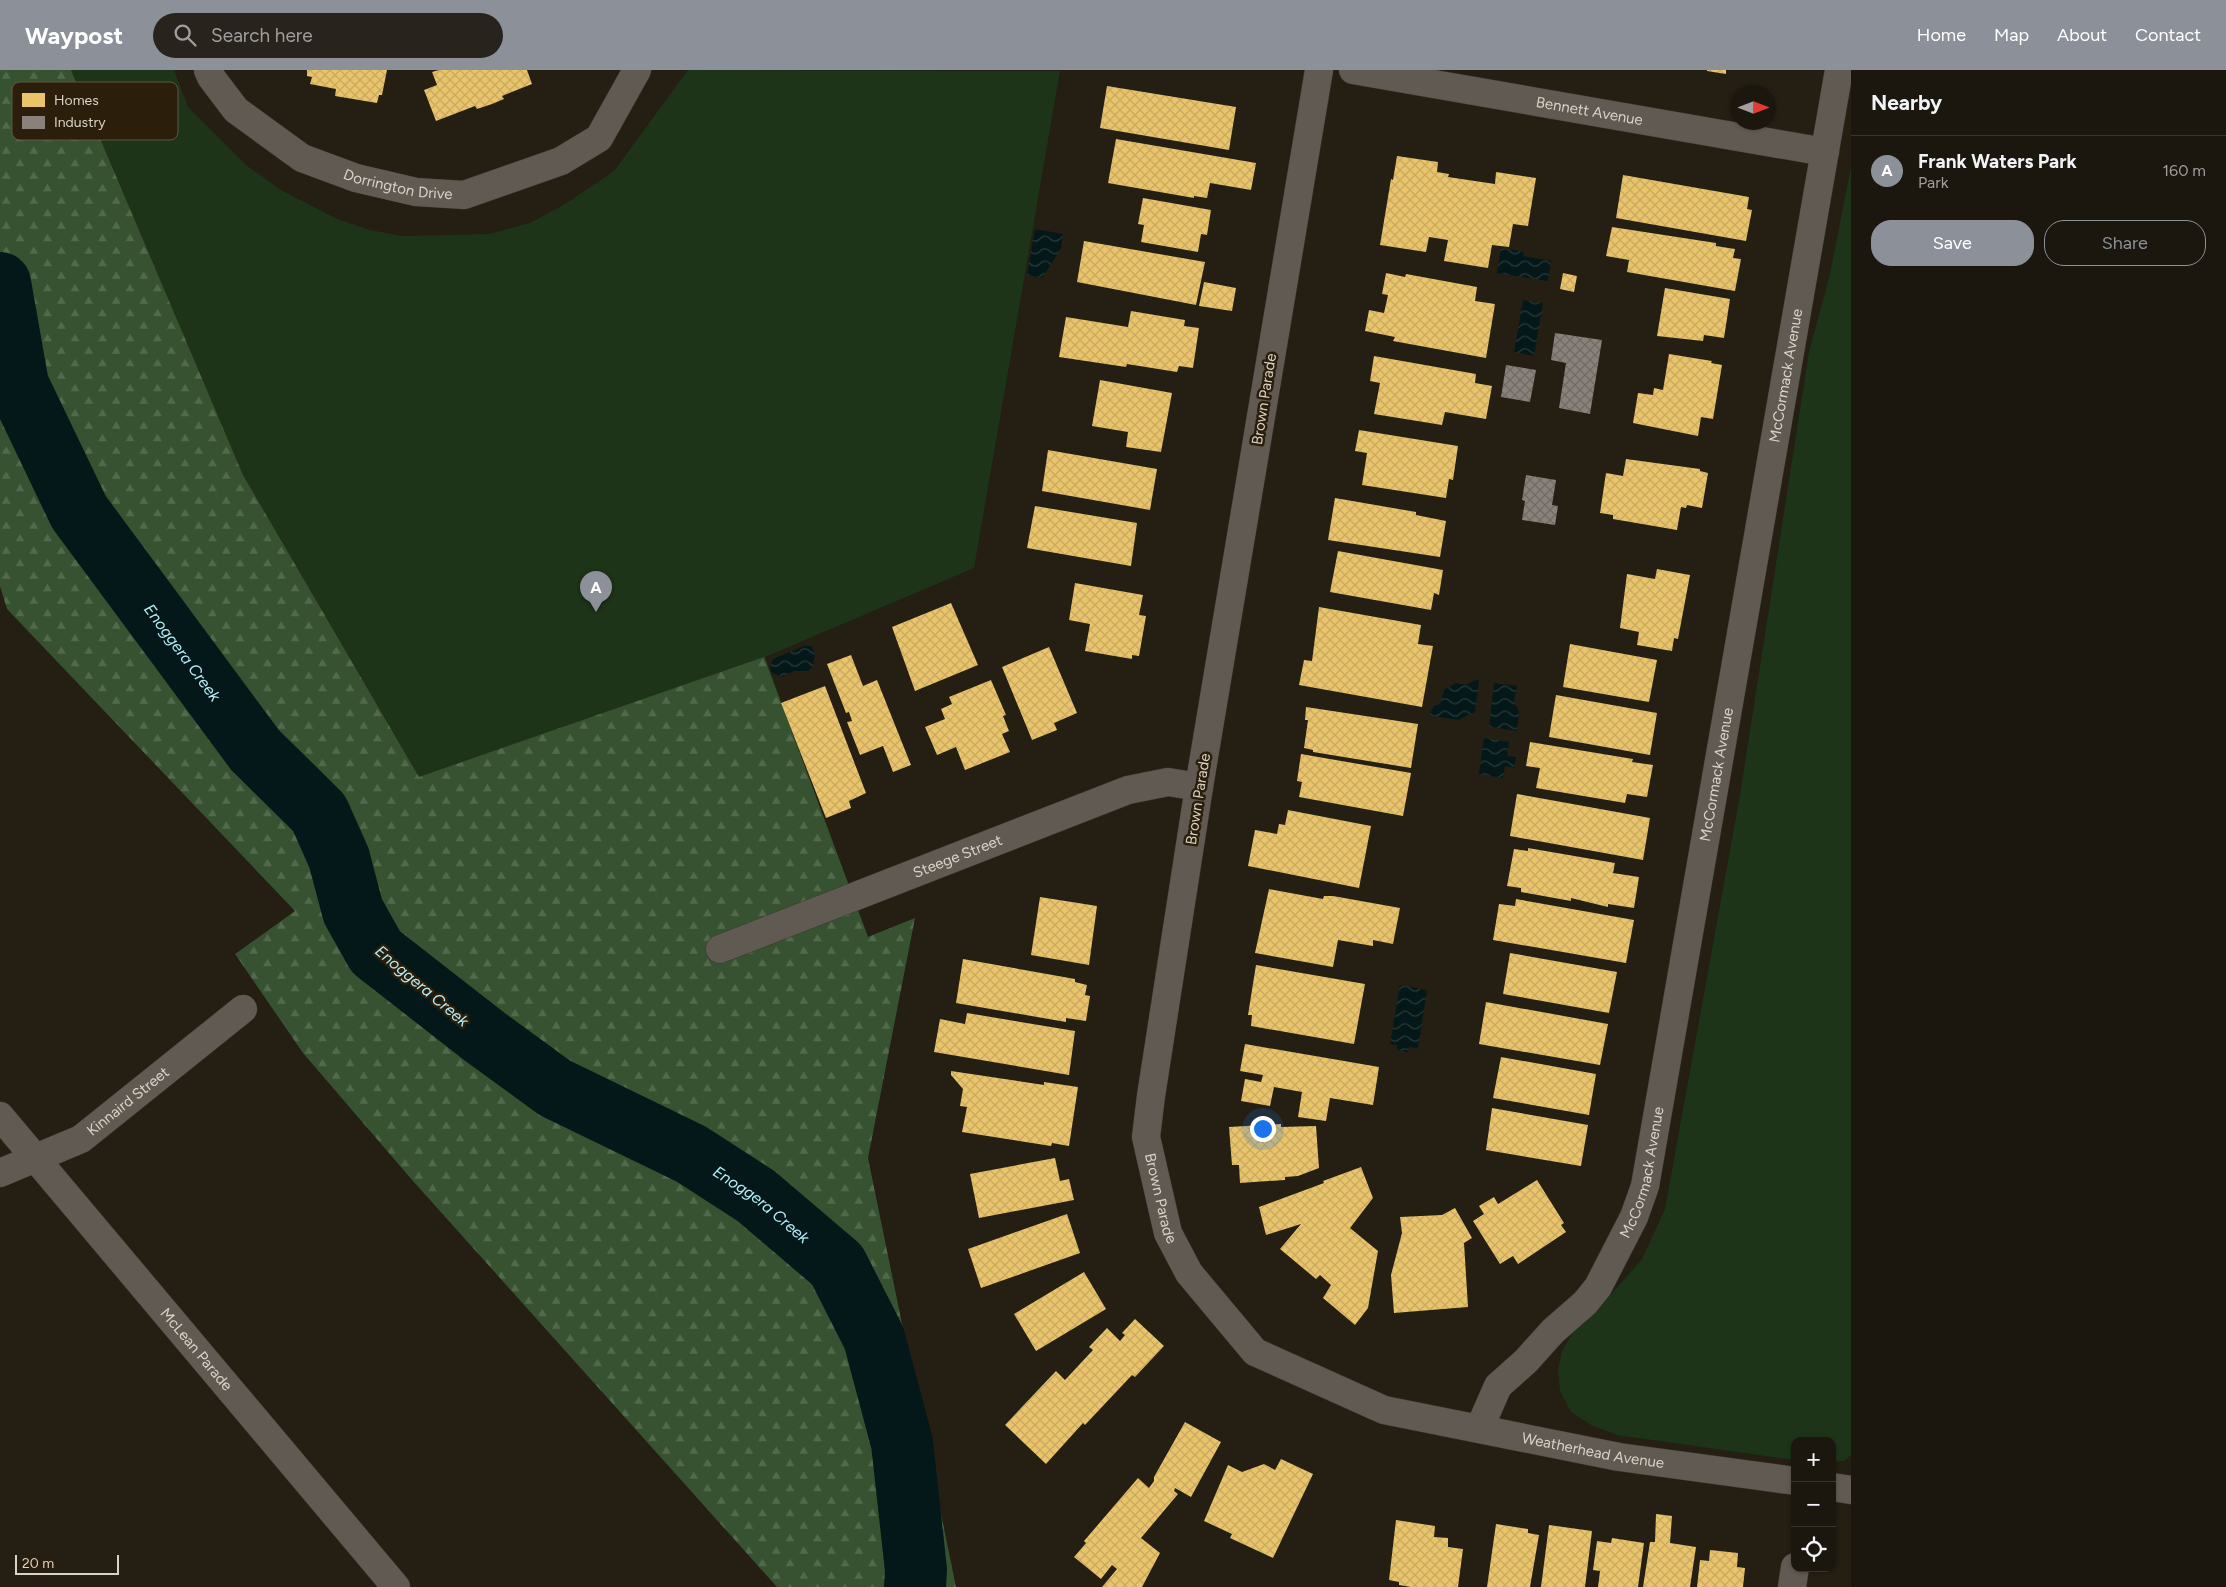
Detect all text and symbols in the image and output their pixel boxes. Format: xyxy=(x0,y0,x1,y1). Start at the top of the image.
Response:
search box xyxy=(153,13,503,58)
text: Waypost xyxy=(25,21,123,50)
icon: search xyxy=(171,21,199,49)
text: Search here xyxy=(211,24,313,47)
text: Home xyxy=(1917,24,1966,46)
text: Map xyxy=(1994,24,2029,46)
text: About xyxy=(2057,24,2107,46)
text: Contact xyxy=(2135,24,2201,46)
legend xyxy=(12,82,178,140)
north arrow xyxy=(1731,85,1776,130)
text: Nearby xyxy=(1871,90,1942,115)
text: Homes xyxy=(54,92,99,109)
street label: Bennett Avenue xyxy=(1535,93,1644,129)
text: Industry xyxy=(54,114,106,131)
text: Frank Waters Park xyxy=(1918,150,2077,173)
text: A xyxy=(1881,161,1893,180)
text: 160 m xyxy=(2163,161,2206,180)
street label: Dorrington Drive xyxy=(341,165,453,203)
text: Park xyxy=(1918,173,1948,192)
button: Save xyxy=(1871,220,2034,266)
button: Share xyxy=(2044,220,2206,266)
street label: McCormack Avenue xyxy=(1765,307,1806,444)
street label: Brown Parade xyxy=(1248,352,1280,446)
pin: A xyxy=(580,571,612,612)
water label: Enoggera Creek xyxy=(141,600,226,706)
street label: McCormack Avenue xyxy=(1696,706,1737,843)
street label: Brown Parade xyxy=(1182,752,1214,846)
street label: Steege Street xyxy=(911,831,1005,882)
water label: Enoggera Creek xyxy=(371,941,474,1031)
street label: Kinnaird Street xyxy=(83,1063,173,1140)
street label: McCormack Avenue xyxy=(1616,1105,1668,1241)
your location xyxy=(1250,1116,1276,1142)
street label: Brown Parade xyxy=(1141,1151,1181,1247)
water label: Enoggera Creek xyxy=(710,1161,814,1248)
street label: McLean Parade xyxy=(156,1304,236,1394)
street label: Weatherhead Avenue xyxy=(1520,1429,1665,1472)
map controls xyxy=(1791,1437,1836,1572)
button: + xyxy=(1791,1437,1836,1482)
button: − xyxy=(1791,1482,1836,1527)
button: locate xyxy=(1791,1527,1836,1572)
scale bar xyxy=(15,1552,119,1575)
text: 20 m xyxy=(22,1555,54,1572)

